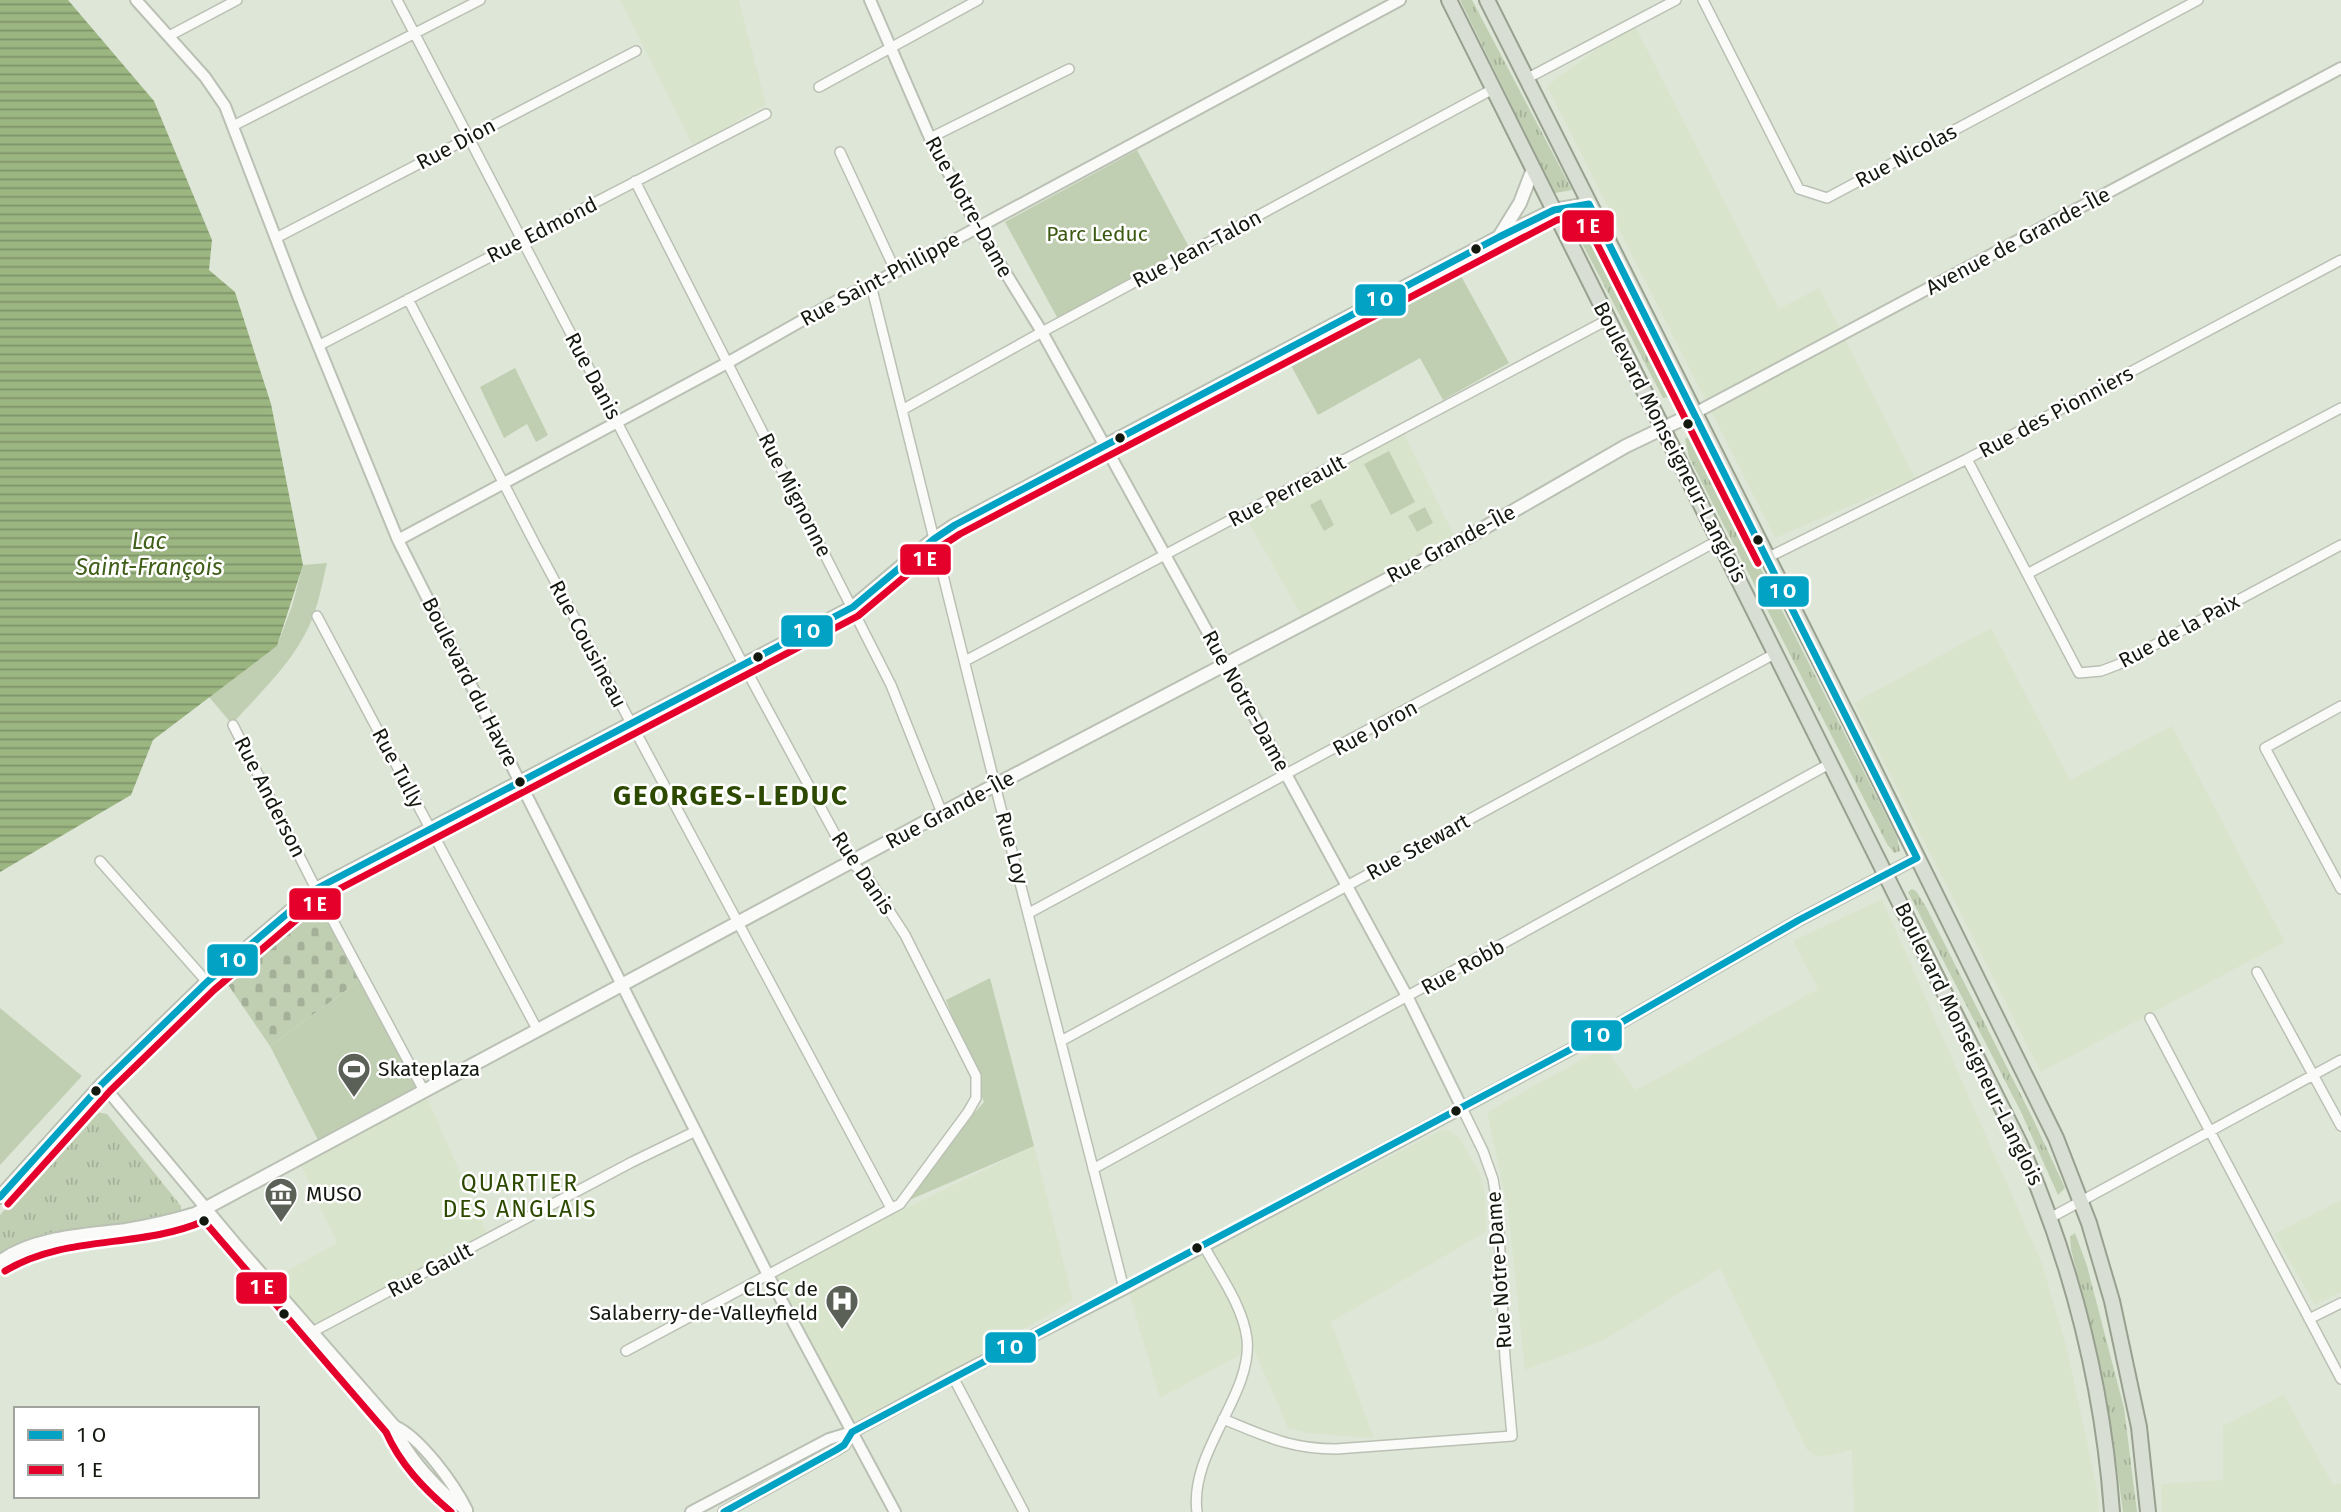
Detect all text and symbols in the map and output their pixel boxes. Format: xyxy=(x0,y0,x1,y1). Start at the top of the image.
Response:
street label: Rue Dion xyxy=(412,112,500,176)
street label: Rue Nicolas xyxy=(1851,118,1961,194)
street label: Rue Notre-Dame xyxy=(919,132,1019,282)
street label: Avenue de Grande-Île xyxy=(1921,181,2115,301)
street label: Rue Edmond xyxy=(482,191,602,269)
street label: Rue Jean-Talon xyxy=(1128,204,1266,294)
line badge: 1 E xyxy=(1561,209,1615,243)
text: 1 E xyxy=(1576,215,1600,238)
park label: Parc Leduc xyxy=(1046,221,1148,247)
street label: Rue Saint-Philippe xyxy=(796,226,964,332)
unlabelled marker xyxy=(1469,242,1483,256)
line badge: 1 O xyxy=(1354,283,1407,317)
text: 1 O xyxy=(1367,288,1393,311)
street label: Boulevard Monseigneur-Langlois xyxy=(1588,297,1752,587)
street label: Rue Danis xyxy=(559,328,627,424)
street label: Rue des Pionniers xyxy=(1974,360,2138,464)
unlabelled marker xyxy=(1681,417,1695,431)
street label: Rue Mignonne xyxy=(753,429,837,561)
unlabelled marker xyxy=(1113,431,1127,445)
street label: Rue Perreault xyxy=(1224,449,1350,533)
street label: Rue Grande-Île xyxy=(1382,499,1520,589)
water label: Lac Saint-François xyxy=(74,527,223,581)
unlabelled marker xyxy=(1751,533,1765,547)
line badge: 1 E xyxy=(899,543,952,576)
text: 1 E xyxy=(913,548,937,571)
line badge: 1 O xyxy=(1757,575,1810,608)
street label: Rue Cousineau xyxy=(543,576,633,712)
text: 1 O xyxy=(1770,580,1796,603)
street label: Rue de la Paix xyxy=(2114,588,2245,674)
street label: Boulevard du Havre xyxy=(416,593,524,771)
line badge: 1 O xyxy=(780,614,834,648)
text: 1 O xyxy=(794,620,820,643)
street label: Rue Notre-Dame xyxy=(1196,626,1296,776)
unlabelled marker xyxy=(751,650,765,664)
street label: Rue Joron xyxy=(1328,694,1422,762)
street label: Rue Tully xyxy=(366,724,430,813)
street label: Rue Anderson xyxy=(228,732,312,862)
street label: Rue Grande-Île xyxy=(881,765,1019,855)
unlabelled marker xyxy=(513,775,527,789)
district label: GEORGES-LEDUC xyxy=(613,779,849,812)
street label: Rue Stewart xyxy=(1362,808,1475,886)
street label: Rue Loy xyxy=(990,809,1034,888)
street label: Rue Danis xyxy=(826,826,900,920)
line badge: 1 E xyxy=(288,887,342,921)
text: 1 E xyxy=(303,893,327,916)
street label: Boulevard Monseigneur-Langlois xyxy=(1889,898,2049,1190)
street label: Rue Robb xyxy=(1417,933,1509,1001)
line badge: 1 O xyxy=(206,943,259,977)
text: 1 O xyxy=(220,949,246,972)
line badge: 1 O xyxy=(1570,1019,1623,1052)
text: 1 O xyxy=(1584,1024,1610,1047)
sports icon: Skateplaza xyxy=(335,1050,373,1099)
place label: Skateplaza xyxy=(378,1056,480,1082)
unlabelled marker xyxy=(89,1084,103,1098)
unlabelled marker xyxy=(1449,1104,1463,1118)
district label: QUARTIER DES ANGLAIS xyxy=(443,1169,597,1223)
museum icon: MUSO xyxy=(262,1175,300,1224)
place label: MUSO xyxy=(306,1181,362,1207)
street label: Rue Notre-Dame xyxy=(1481,1190,1517,1350)
unlabelled marker xyxy=(197,1214,211,1228)
street label: Rue Gault xyxy=(383,1237,477,1303)
unlabelled marker xyxy=(1190,1241,1204,1255)
line badge: 1 E xyxy=(235,1271,288,1305)
text: 1 E xyxy=(250,1276,274,1299)
place label: CLSC de Salaberry-de-Valleyfield xyxy=(589,1276,818,1326)
hospital icon: CLSC de Salaberry-de-Valleyfield xyxy=(823,1282,861,1331)
unlabelled marker xyxy=(277,1307,291,1321)
line badge: 1 O xyxy=(984,1331,1037,1364)
text: 1 O xyxy=(997,1336,1023,1359)
legend xyxy=(14,1407,259,1498)
text: 1 O xyxy=(77,1422,106,1448)
text: 1 E xyxy=(77,1457,103,1483)

